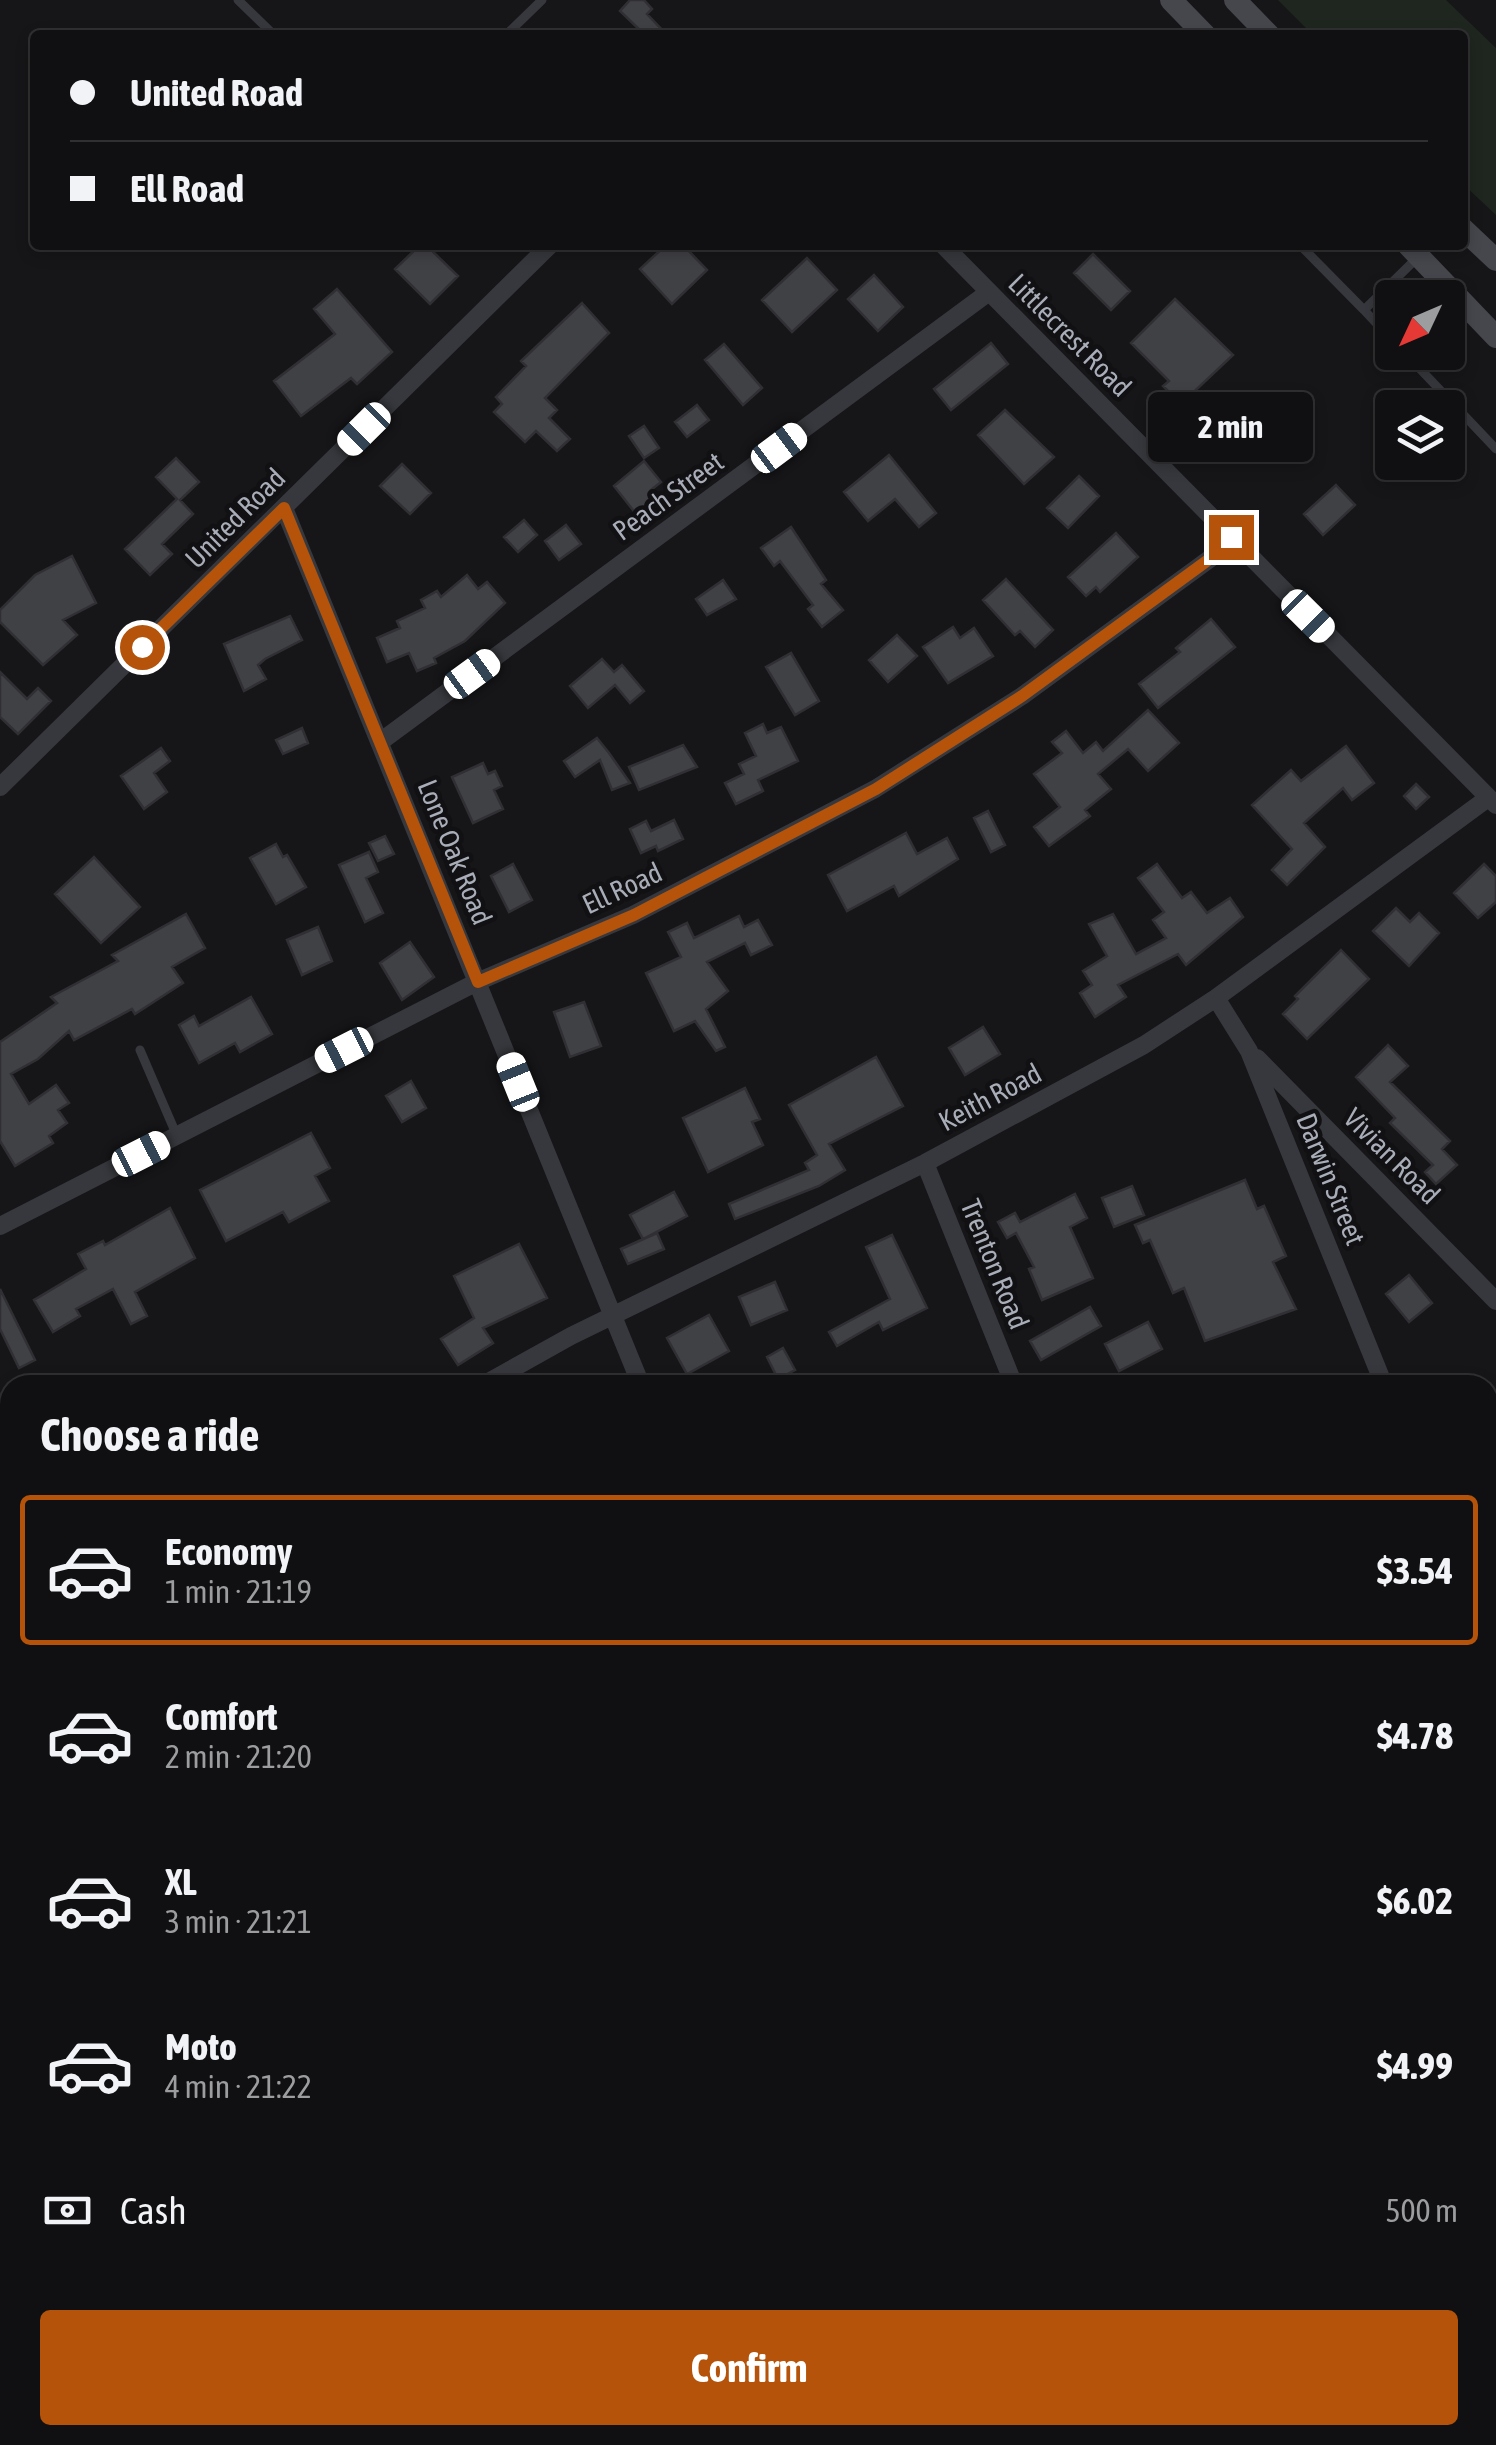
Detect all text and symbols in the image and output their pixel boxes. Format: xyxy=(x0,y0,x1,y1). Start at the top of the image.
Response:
text: United Road xyxy=(130,71,303,114)
text: Ell Road xyxy=(130,167,244,210)
street label: Littlecrest Road xyxy=(1002,267,1138,403)
north arrow xyxy=(1375,280,1465,370)
map controls xyxy=(1375,280,1465,480)
button: layers xyxy=(1375,390,1465,480)
callout: 2 min xyxy=(1148,392,1314,462)
car xyxy=(332,397,396,461)
text: 2 min xyxy=(1198,408,1263,445)
car xyxy=(746,418,812,478)
street label: Peach Street xyxy=(607,445,729,547)
street label: United Road xyxy=(179,462,291,574)
route end xyxy=(1209,515,1254,560)
car xyxy=(1276,584,1340,648)
route start xyxy=(120,625,165,670)
car xyxy=(439,644,505,704)
street label: Lone Oak Road xyxy=(411,775,499,929)
street label: Ell Road xyxy=(577,856,667,920)
car xyxy=(310,1023,378,1077)
car xyxy=(493,1049,543,1115)
street label: Keith Road xyxy=(933,1057,1047,1137)
street label: Vivian Road xyxy=(1338,1102,1446,1210)
street label: Darwin Street xyxy=(1290,1109,1372,1249)
car xyxy=(107,1127,175,1181)
street label: Trenton Road xyxy=(955,1195,1035,1333)
text: Choose a ride xyxy=(40,1409,259,1461)
icon: car xyxy=(45,1525,135,1615)
text: Economy xyxy=(165,1530,292,1573)
text: $3.54 xyxy=(1377,1549,1453,1592)
text: 1 min · 21:19 xyxy=(165,1573,312,1610)
icon: car xyxy=(45,1690,135,1780)
text: Comfort xyxy=(165,1695,277,1738)
text: $4.78 xyxy=(1377,1714,1453,1757)
text: 2 min · 21:20 xyxy=(165,1738,312,1775)
icon: car xyxy=(45,1855,135,1945)
text: XL xyxy=(165,1860,197,1903)
text: $6.02 xyxy=(1377,1879,1453,1922)
text: 3 min · 21:21 xyxy=(165,1903,312,1940)
icon: car xyxy=(45,2020,135,2110)
text: Moto xyxy=(165,2025,237,2068)
text: $4.99 xyxy=(1377,2044,1453,2087)
text: 4 min · 21:22 xyxy=(165,2068,312,2105)
icon: cash xyxy=(40,2183,95,2238)
text: Cash xyxy=(120,2189,187,2232)
text: 500 m xyxy=(1385,2192,1458,2229)
button: Confirm xyxy=(40,2310,1458,2425)

